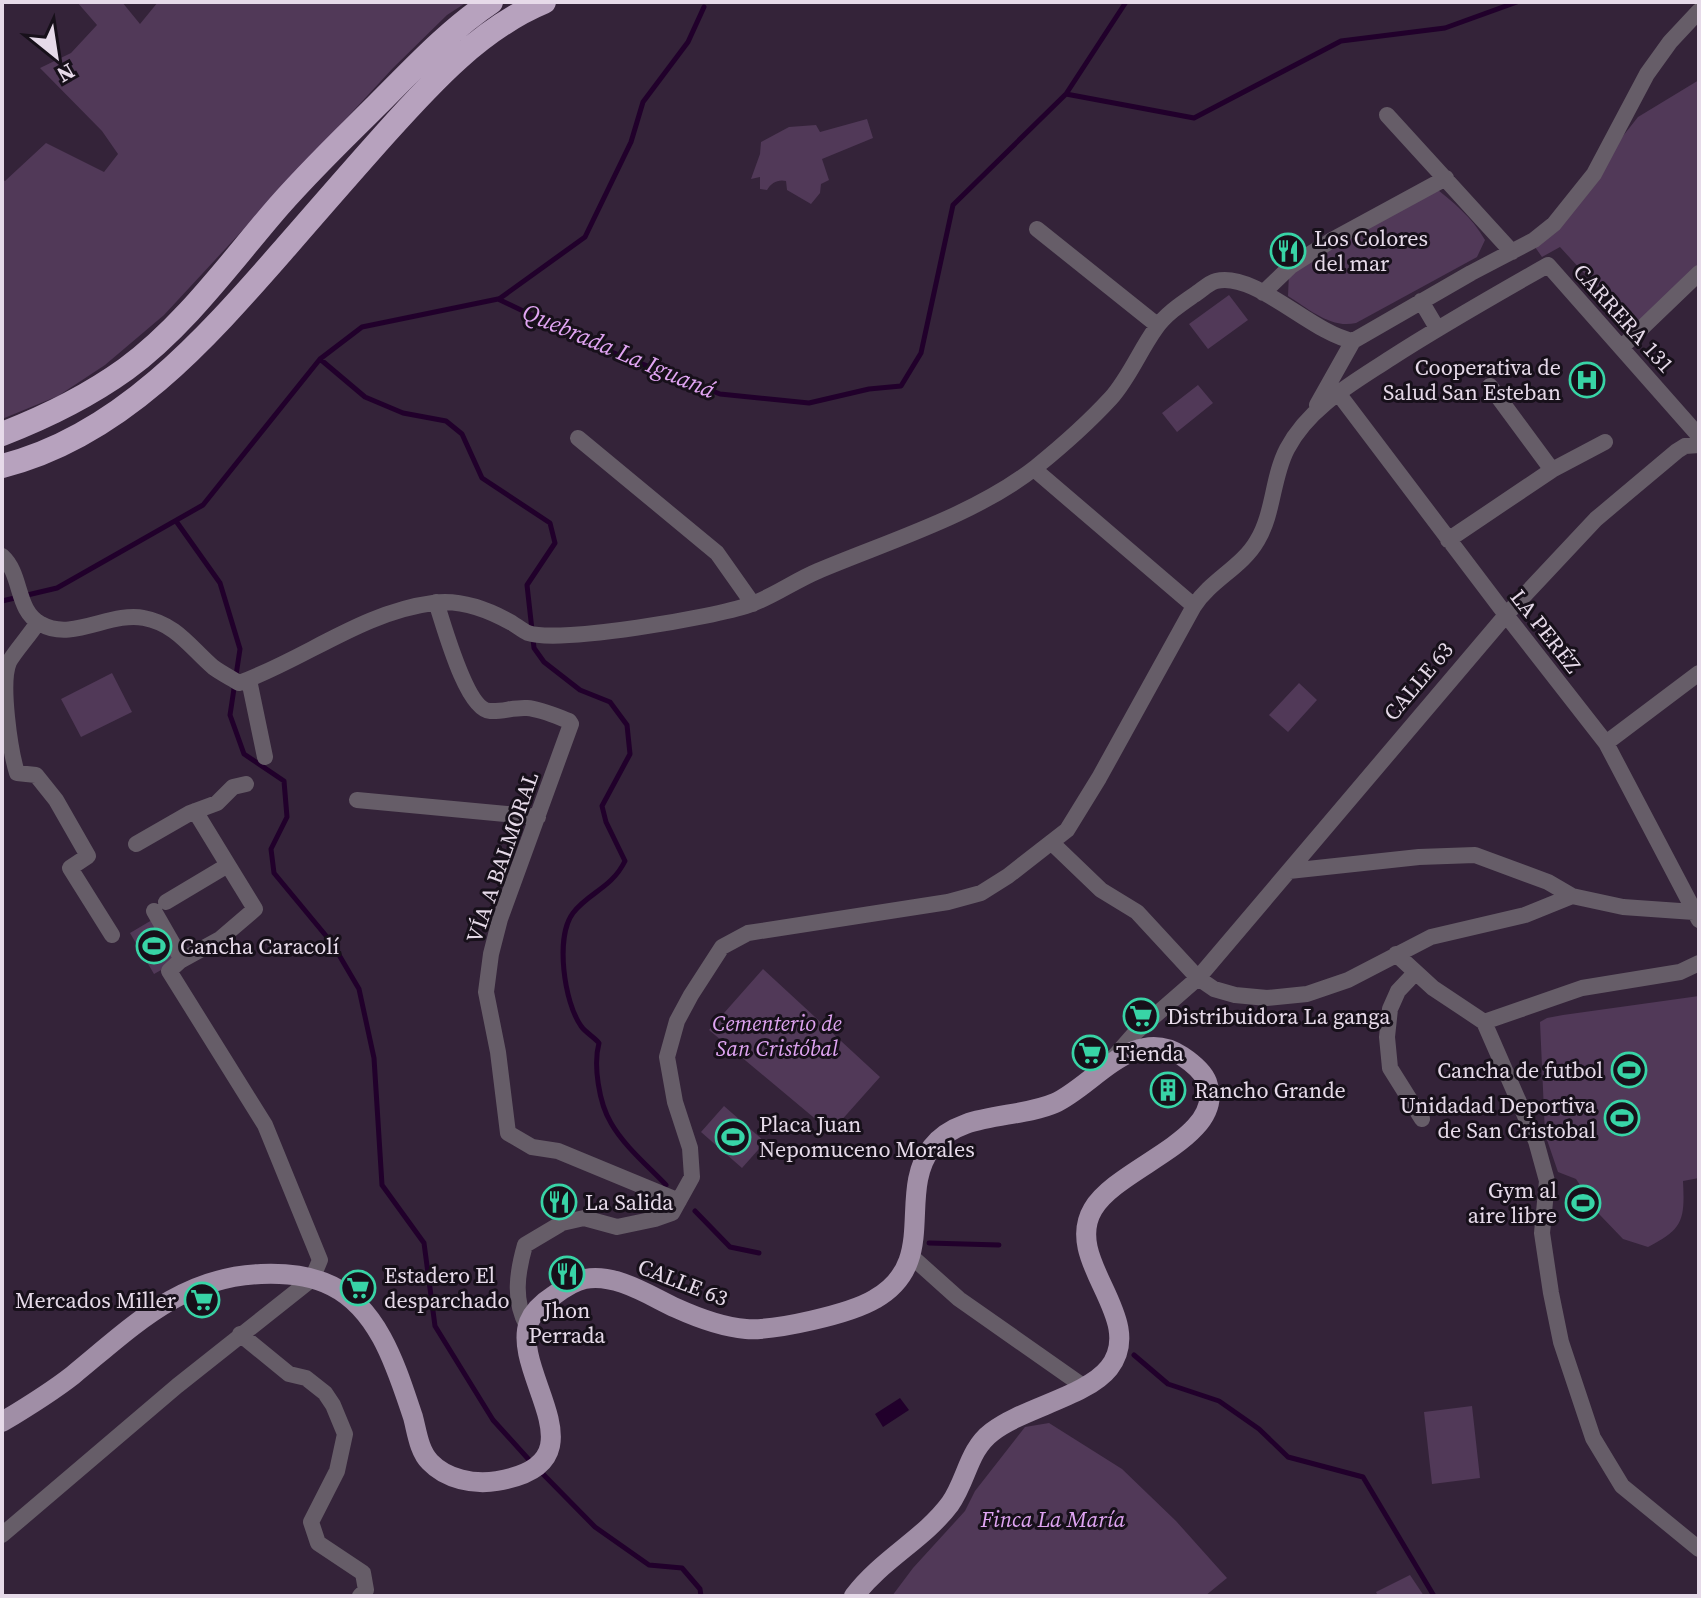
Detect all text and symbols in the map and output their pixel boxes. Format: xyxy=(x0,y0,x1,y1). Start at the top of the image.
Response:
north arrow xyxy=(16,16,96,96)
text: N xyxy=(52,56,80,90)
place label: Los Colores del mar xyxy=(1314,223,1428,278)
restaurant icon: Los Colores del mar xyxy=(1269,232,1307,270)
street label: CARRERA 131 xyxy=(1567,257,1681,379)
water label: Quebrada La Iguaná xyxy=(518,295,721,406)
place label: Cooperativa de Salud San Esteban xyxy=(1383,352,1561,407)
hospital icon: Cooperativa de Salud San Esteban xyxy=(1568,361,1606,399)
street label: LA PERÉZ xyxy=(1504,583,1588,679)
street label: CALLE 63 xyxy=(1376,635,1460,727)
street label: VÍA A BALMORAL xyxy=(459,767,545,947)
sports icon: Cancha Caracolí xyxy=(135,927,173,965)
place label: Cancha Caracolí xyxy=(180,931,339,961)
supermarket icon: Distribuidora La ganga xyxy=(1122,997,1160,1035)
place label: Distribuidora La ganga xyxy=(1167,1001,1391,1031)
park label: Cementerio de San Cristóbal xyxy=(712,1008,842,1063)
supermarket icon: Tienda xyxy=(1071,1034,1109,1072)
place label: Tienda xyxy=(1116,1038,1185,1068)
sports icon: Cancha de futbol xyxy=(1610,1051,1648,1089)
place label: Cancha de futbol xyxy=(1437,1055,1603,1085)
building icon: Rancho Grande xyxy=(1149,1071,1187,1109)
place label: Rancho Grande xyxy=(1194,1075,1346,1105)
place label: Unidadad Deportiva de San Cristobal xyxy=(1400,1090,1597,1145)
sports icon: Unidadad Deportiva de San Cristobal xyxy=(1603,1099,1641,1137)
place label: Placa Juan Nepomuceno Morales xyxy=(759,1109,975,1164)
sports icon: Placa Juan Nepomuceno Morales xyxy=(714,1118,752,1156)
place label: Gym al aire libre xyxy=(1468,1175,1557,1230)
restaurant icon: La Salida xyxy=(540,1183,578,1221)
sports icon: Gym al aire libre xyxy=(1564,1184,1602,1222)
place label: La Salida xyxy=(585,1187,674,1217)
street label: CALLE 63 xyxy=(634,1251,732,1313)
restaurant icon: Jhon Perrada xyxy=(548,1255,586,1293)
place label: Estadero El desparchado xyxy=(384,1260,510,1315)
supermarket icon: Estadero El desparchado xyxy=(339,1269,377,1307)
supermarket icon: Mercados Miller xyxy=(183,1281,221,1319)
place label: Mercados Miller xyxy=(15,1285,177,1315)
place label: Jhon Perrada xyxy=(529,1295,606,1350)
park label: Finca La María xyxy=(980,1504,1126,1534)

